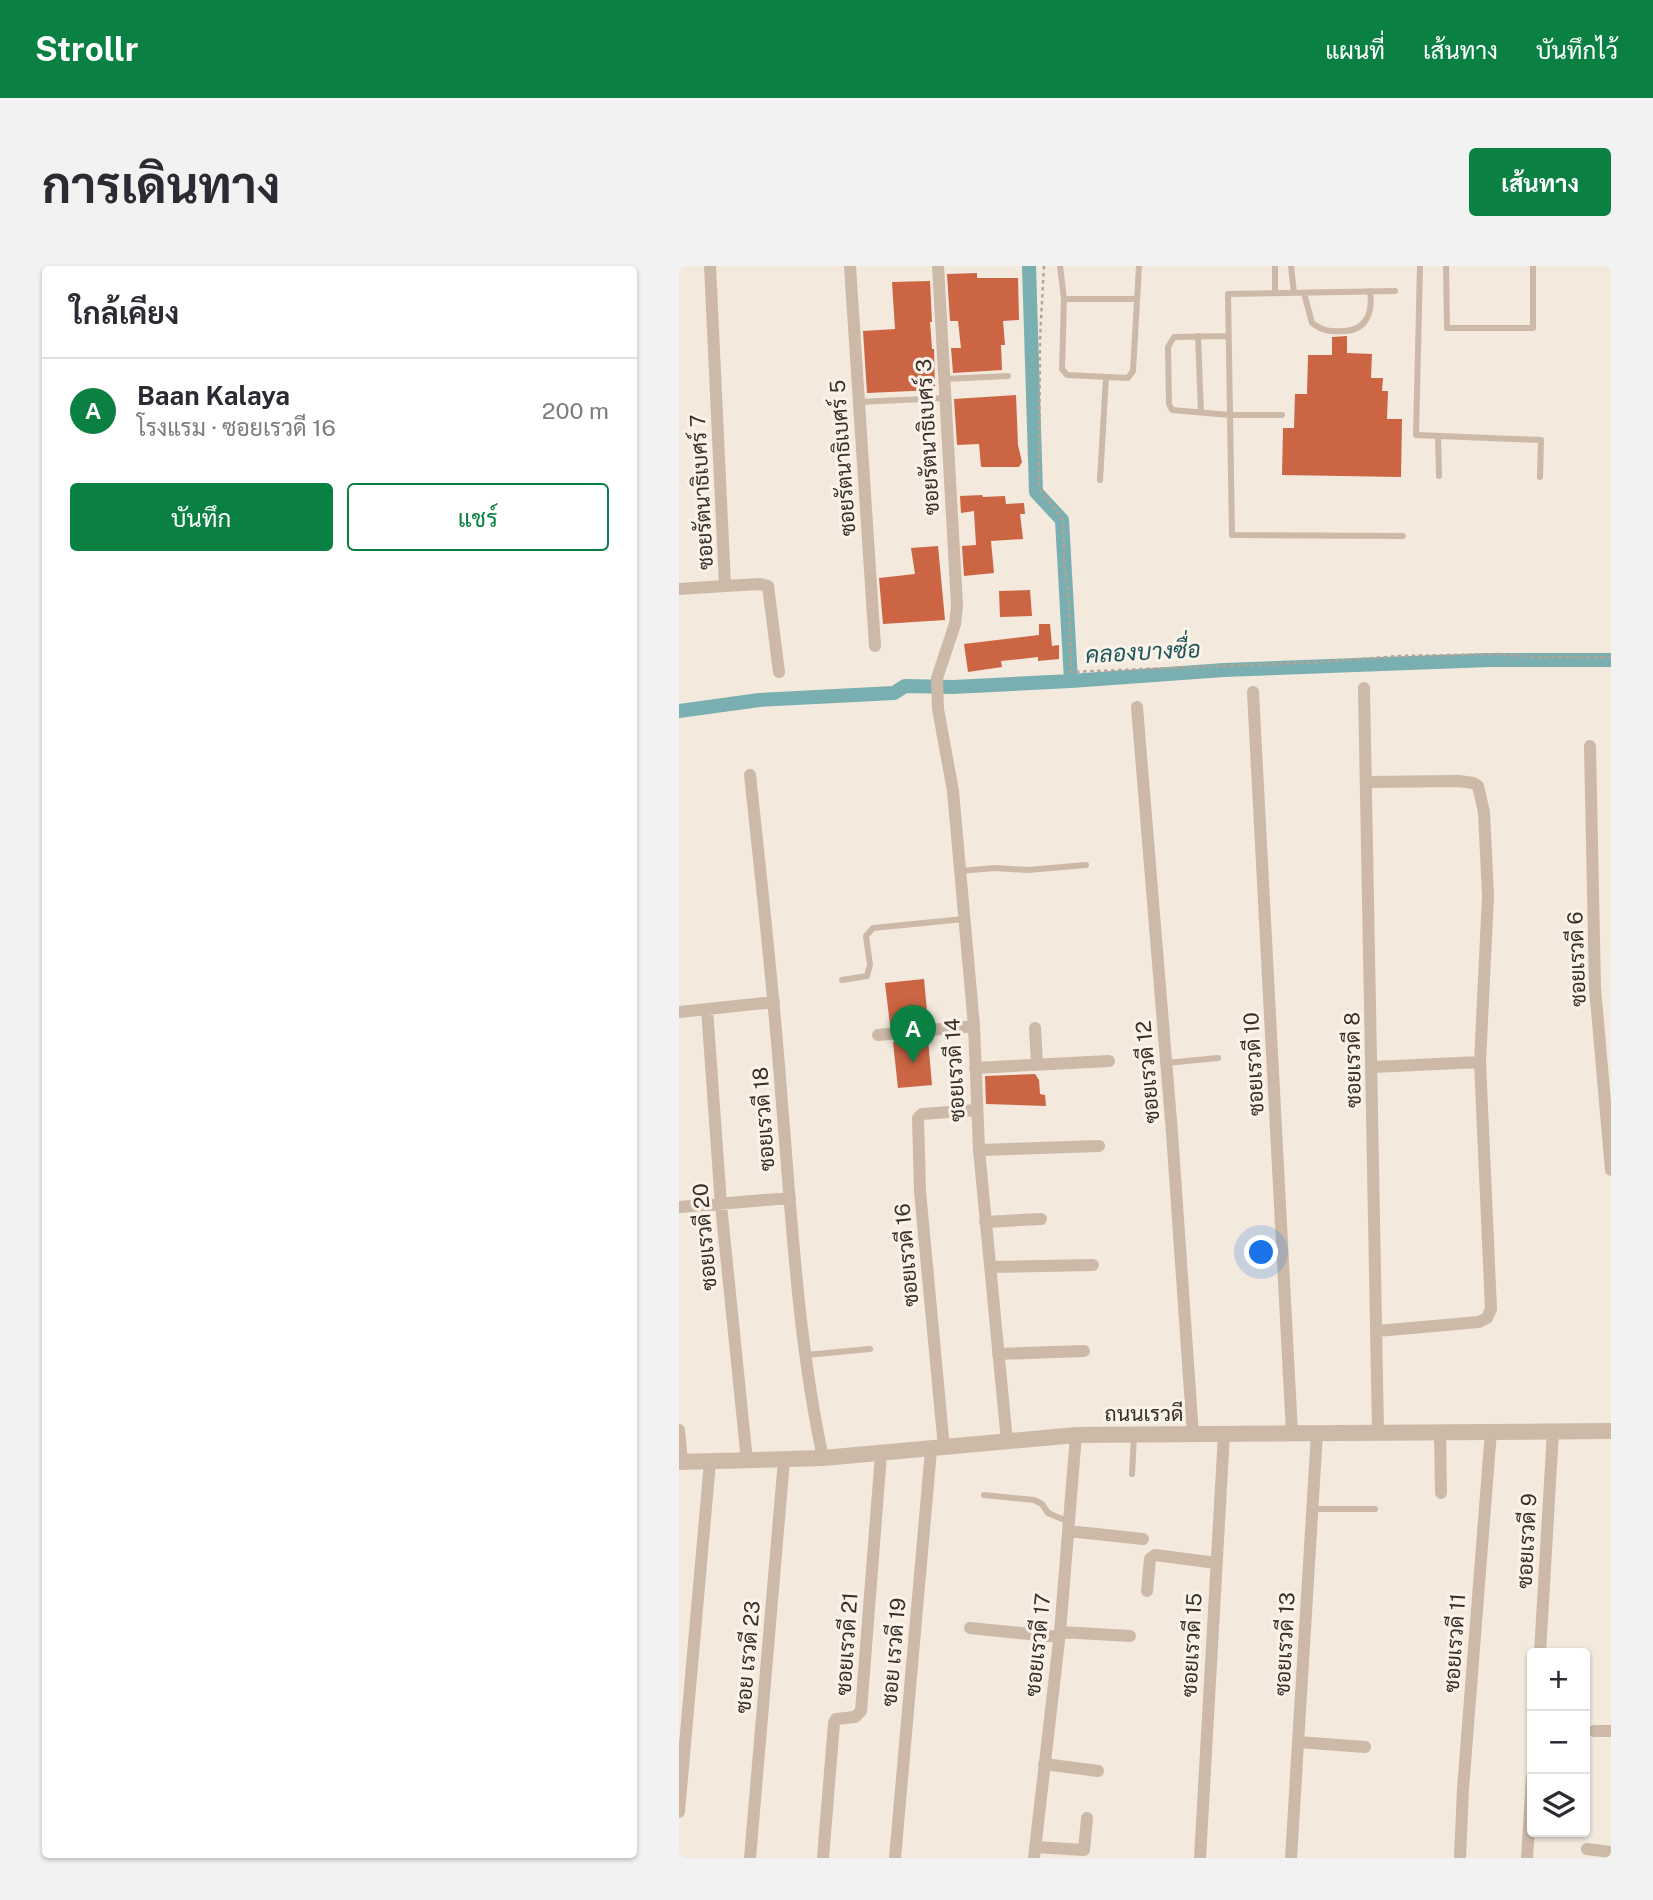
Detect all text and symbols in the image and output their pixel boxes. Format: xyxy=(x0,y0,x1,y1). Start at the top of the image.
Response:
text: Strollr xyxy=(35,30,138,68)
text: แผนที่ xyxy=(1325,36,1385,64)
text: เส้นทาง xyxy=(1423,36,1498,64)
text: บันทึกไว้ xyxy=(1536,36,1618,64)
button: เส้นทาง xyxy=(1469,148,1611,216)
text: การเดินทาง xyxy=(42,156,280,214)
text: ใกล้เคียง xyxy=(70,295,179,331)
street label: ซอยรัตนาธิเบศร์ 3 xyxy=(910,358,944,516)
street label: ซอยรัตนาธิเบศร์ 5 xyxy=(824,379,860,537)
text: Baan Kalaya xyxy=(137,380,290,411)
text: A xyxy=(85,397,101,424)
text: 200 m xyxy=(542,397,609,424)
text: โรงแรม · ซอยเรวดี 16 xyxy=(137,414,336,441)
street label: ซอยรัตนาธิเบศร์ 7 xyxy=(684,414,718,570)
button: บันทึก xyxy=(70,483,333,551)
button: แชร์ xyxy=(347,483,609,551)
water label: คลองบางซื่อ xyxy=(1084,628,1201,668)
street label: ซอยเรวดี 6 xyxy=(1562,911,1591,1007)
pin: A xyxy=(890,1005,936,1063)
street label: ซอยเรวดี 10 xyxy=(1238,1012,1269,1116)
street label: ซอยเรวดี 8 xyxy=(1339,1012,1366,1108)
street label: ซอยเรวดี 14 xyxy=(939,1017,970,1123)
street label: ซอยเรวดี 12 xyxy=(1131,1019,1164,1125)
street label: ซอยเรวดี 18 xyxy=(747,1066,780,1172)
street label: ซอยเรวดี 20 xyxy=(687,1182,722,1292)
street label: ซอยเรวดี 16 xyxy=(890,1202,923,1308)
your location xyxy=(1244,1235,1278,1269)
street label: ถนนเรวดี xyxy=(1105,1401,1183,1426)
street label: ซอยเรวดี 9 xyxy=(1512,1493,1541,1589)
street label: ซอยเรวดี 13 xyxy=(1269,1591,1300,1697)
street label: ซอยเรวดี 21 xyxy=(830,1592,863,1696)
street label: ซอยเรวดี 17 xyxy=(1020,1592,1055,1698)
street label: ซอยเรวดี 15 xyxy=(1176,1592,1207,1698)
street label: ซอยเรวดี 11 xyxy=(1439,1593,1470,1693)
street label: ซอย เรวดี 19 xyxy=(876,1597,911,1707)
street label: ซอย เรวดี 23 xyxy=(730,1600,765,1714)
map controls xyxy=(1527,1648,1590,1837)
button: + xyxy=(1527,1648,1590,1711)
button: − xyxy=(1527,1711,1590,1774)
button: layers xyxy=(1527,1774,1590,1837)

